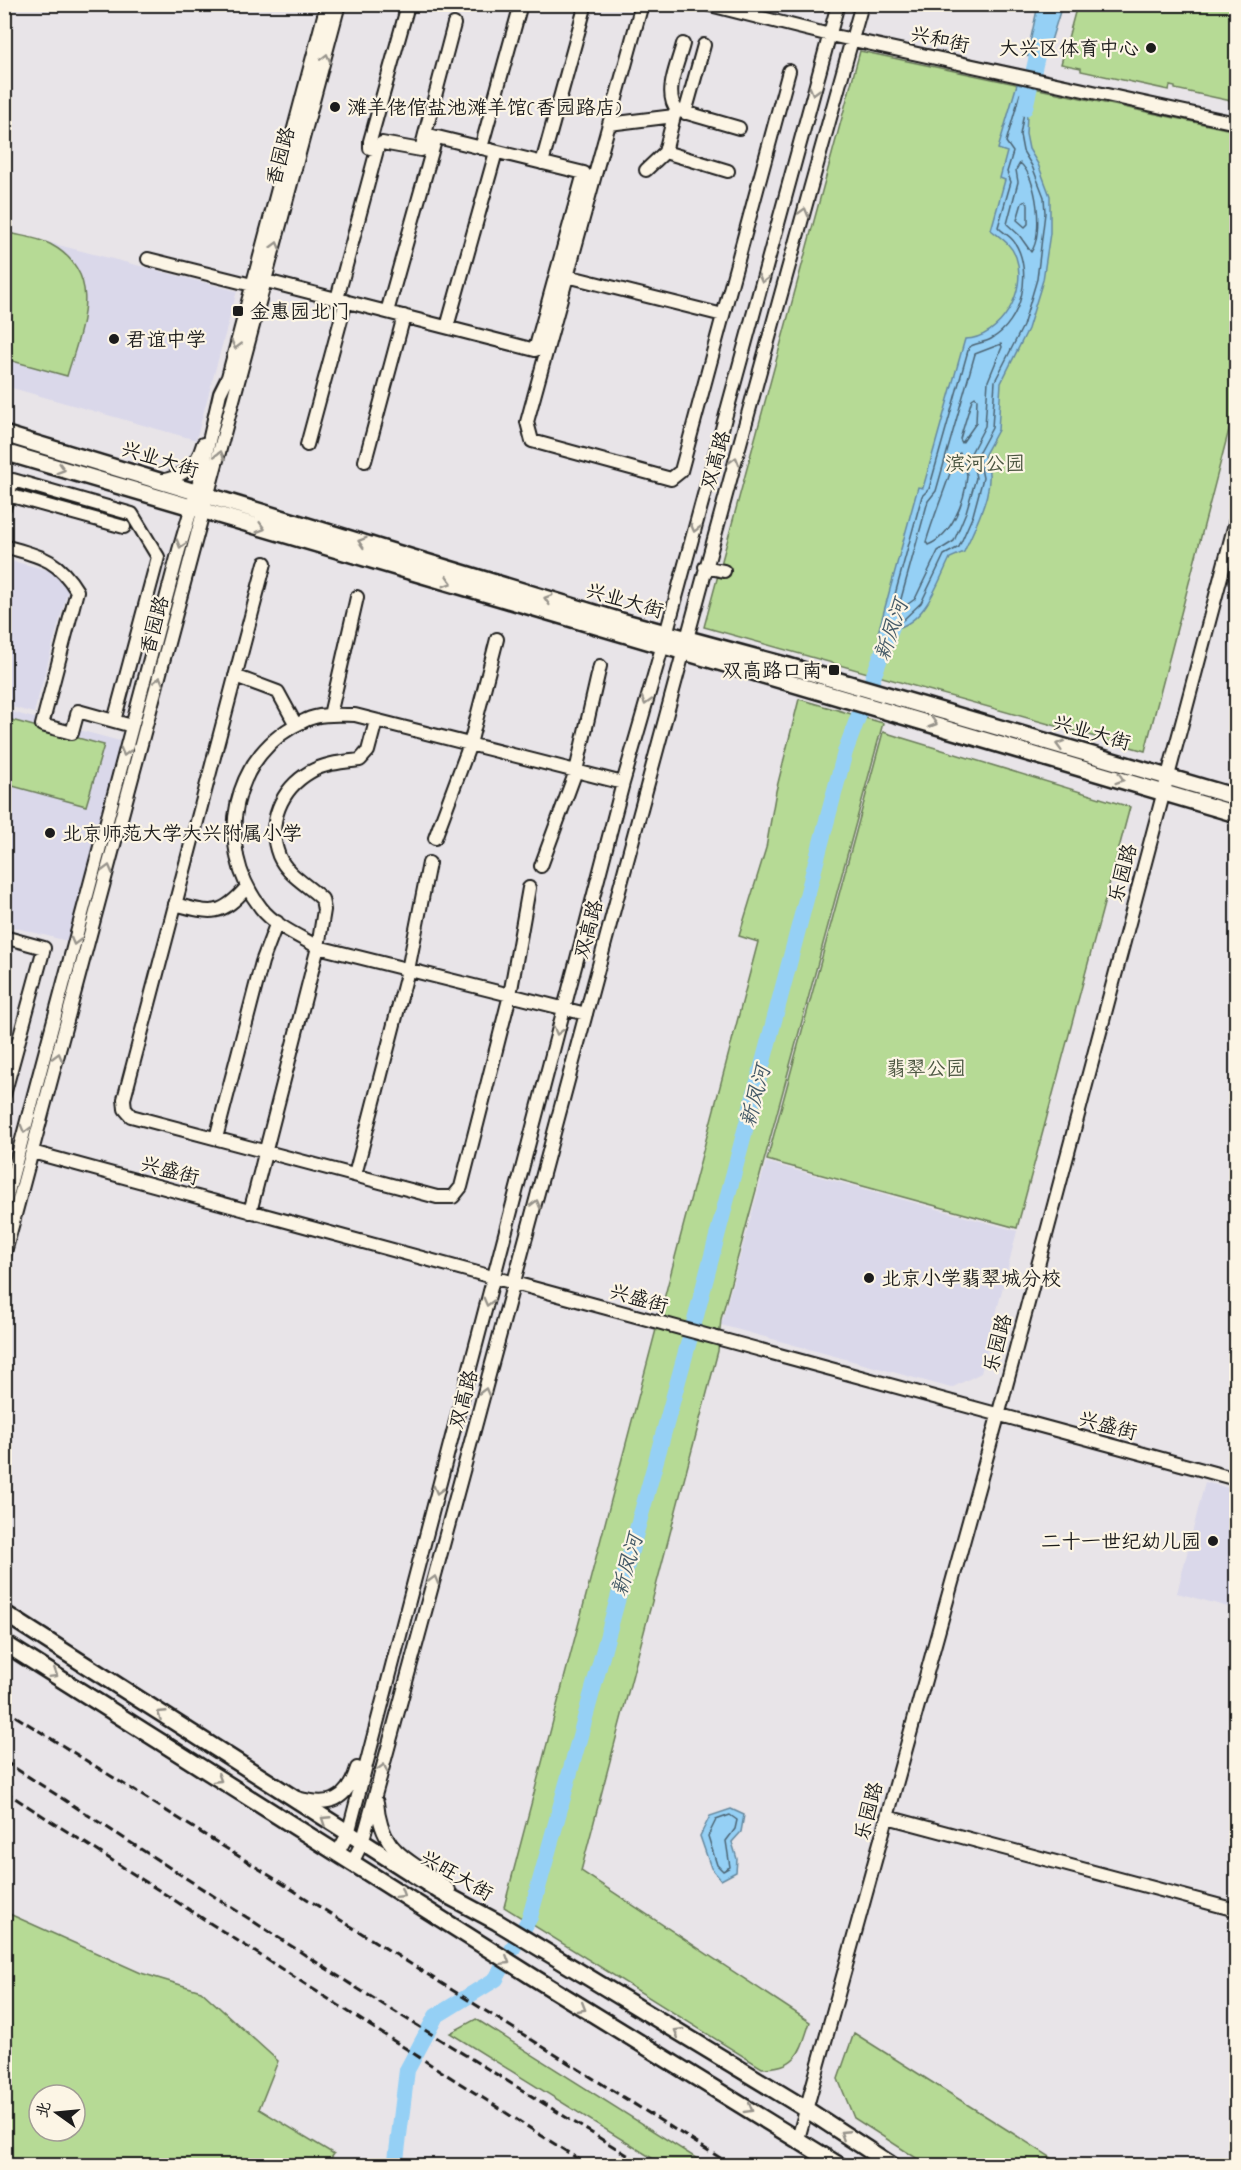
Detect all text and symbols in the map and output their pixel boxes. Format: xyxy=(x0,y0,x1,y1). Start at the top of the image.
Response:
street label: 兴和街 xyxy=(907,21,972,62)
place label: 大兴区体育中心 xyxy=(999,36,1139,65)
marker: 大兴区体育中心 xyxy=(1144,41,1158,55)
one-way arrow xyxy=(318,53,331,63)
one-way arrow xyxy=(809,86,822,96)
place label: 滩羊佬倌盐池滩羊馆(香园路店) xyxy=(347,95,621,124)
marker: 滩羊佬倌盐池滩羊馆(香园路店) xyxy=(328,100,342,114)
street label: 香园路 xyxy=(261,123,304,189)
one-way arrow xyxy=(796,208,809,218)
one-way arrow xyxy=(269,241,281,252)
one-way arrow xyxy=(758,273,770,284)
place label: 金惠园北门 xyxy=(250,299,350,328)
marker: 金惠园北门 xyxy=(231,304,245,318)
place label: 君谊中学 xyxy=(126,327,206,356)
marker: 君谊中学 xyxy=(107,332,121,346)
one-way arrow xyxy=(231,339,243,350)
street label: 双高路 xyxy=(695,427,740,494)
street label: 兴业大街 xyxy=(117,436,202,487)
one-way arrow xyxy=(212,450,225,460)
park label: 滨河公园 xyxy=(945,451,1025,480)
one-way arrow xyxy=(727,456,740,466)
one-way arrow xyxy=(55,462,66,474)
one-way arrow xyxy=(255,521,266,533)
one-way arrow xyxy=(690,522,702,533)
one-way arrow xyxy=(357,537,368,549)
one-way arrow xyxy=(176,538,188,549)
one-way arrow xyxy=(442,575,453,587)
street label: 兴业大街 xyxy=(582,577,667,627)
street label: 香园路 xyxy=(135,592,178,658)
water label: 新凤河 xyxy=(868,593,918,665)
one-way arrow xyxy=(544,594,554,606)
place label: 双高路口南 xyxy=(722,658,822,687)
marker: 双高路口南 xyxy=(827,663,841,677)
one-way arrow xyxy=(152,676,164,687)
one-way arrow xyxy=(641,695,653,706)
street label: 兴业大街 xyxy=(1049,709,1134,759)
one-way arrow xyxy=(927,716,938,728)
one-way arrow xyxy=(1055,739,1065,752)
one-way arrow xyxy=(120,746,132,757)
one-way arrow xyxy=(1114,772,1125,784)
place label: 北京师范大学大兴附属小学 xyxy=(62,821,302,850)
marker: 北京师范大学大兴附属小学 xyxy=(43,826,57,840)
street label: 乐园路 xyxy=(1103,840,1146,906)
one-way arrow xyxy=(101,864,114,874)
street label: 双高路 xyxy=(569,896,612,962)
one-way arrow xyxy=(70,935,82,946)
one-way arrow xyxy=(552,1026,565,1036)
one-way arrow xyxy=(51,1052,63,1063)
park label: 翡翠公园 xyxy=(886,1056,966,1085)
water label: 新凤河 xyxy=(734,1059,780,1131)
one-way arrow xyxy=(20,1123,32,1134)
street label: 兴盛街 xyxy=(137,1151,202,1194)
one-way arrow xyxy=(528,1199,541,1209)
place label: 北京小学翡翠城分校 xyxy=(881,1266,1061,1295)
marker: 北京小学翡翠城分校 xyxy=(862,1271,876,1285)
street label: 兴盛街 xyxy=(605,1278,671,1323)
one-way arrow xyxy=(482,1296,495,1306)
street label: 乐园路 xyxy=(978,1310,1021,1376)
street label: 双高路 xyxy=(444,1366,487,1432)
one-way arrow xyxy=(478,1387,490,1398)
street label: 兴盛街 xyxy=(1075,1406,1140,1449)
one-way arrow xyxy=(433,1484,445,1495)
water label: 新凤河 xyxy=(606,1528,653,1600)
place label: 二十一世纪幼儿园 xyxy=(1041,1529,1201,1558)
marker: 二十一世纪幼儿园 xyxy=(1206,1534,1220,1548)
one-way arrow xyxy=(427,1575,439,1586)
one-way arrow xyxy=(48,1667,58,1679)
one-way arrow xyxy=(157,1711,168,1722)
one-way arrow xyxy=(376,1763,388,1774)
one-way arrow xyxy=(212,1772,223,1783)
street label: 乐园路 xyxy=(849,1778,892,1844)
one-way arrow xyxy=(321,1816,332,1827)
street label: 兴旺大街 xyxy=(414,1845,498,1910)
one-way arrow xyxy=(395,1887,405,1899)
one-way arrow xyxy=(500,1954,511,1965)
one-way arrow xyxy=(576,2000,587,2011)
one-way arrow xyxy=(674,2027,684,2039)
north arrow xyxy=(27,2083,87,2143)
text: 北 xyxy=(31,2099,58,2120)
one-way arrow xyxy=(743,2102,753,2114)
one-way arrow xyxy=(840,2129,850,2141)

